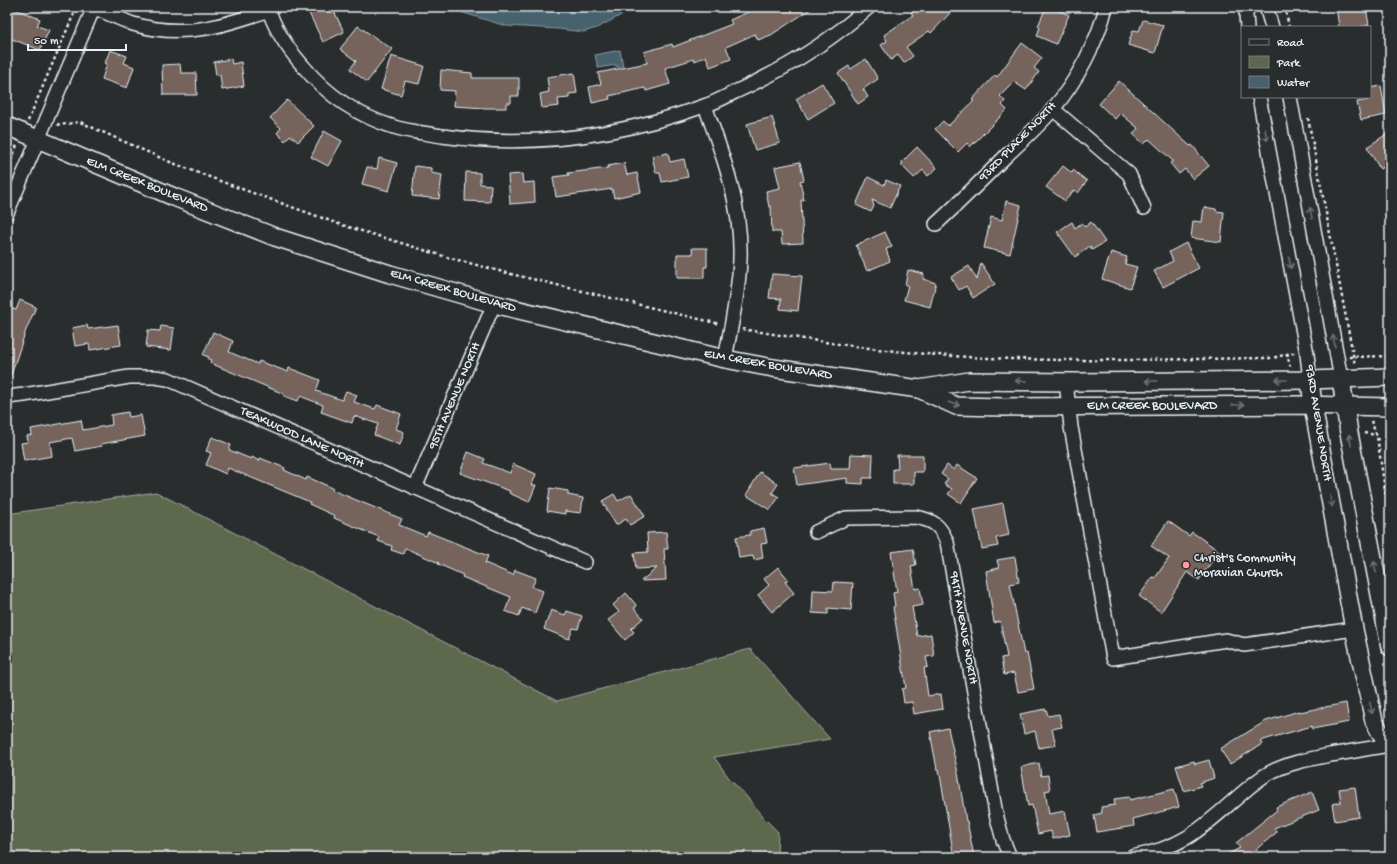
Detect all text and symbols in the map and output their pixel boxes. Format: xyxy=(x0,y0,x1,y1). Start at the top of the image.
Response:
scale bar xyxy=(28,26,126,52)
legend xyxy=(1241,26,1371,98)
text: 50 m xyxy=(34,35,59,49)
text: Road xyxy=(1277,37,1304,51)
text: Park xyxy=(1276,57,1302,71)
text: Water xyxy=(1277,77,1311,91)
street label: 93RD PLACE NORTH xyxy=(975,99,1060,186)
one-way arrow xyxy=(1262,128,1270,141)
street label: ELM CREEK BOULEVARD xyxy=(84,154,211,217)
one-way arrow xyxy=(1307,207,1315,220)
one-way arrow xyxy=(1286,256,1294,269)
street label: ELM CREEK BOULEVARD xyxy=(388,266,518,316)
one-way arrow xyxy=(1330,335,1338,348)
street label: 95TH AVENUE NORTH xyxy=(425,340,485,453)
street label: ELM CREEK BOULEVARD xyxy=(703,346,834,384)
street label: 93RD AVENUE NORTH xyxy=(1301,363,1335,483)
one-way arrow xyxy=(1275,376,1288,384)
one-way arrow xyxy=(1015,377,1028,385)
one-way arrow xyxy=(1145,377,1158,385)
street label: ELM CREEK BOULEVARD xyxy=(1087,399,1218,414)
one-way arrow xyxy=(948,401,961,408)
one-way arrow xyxy=(1231,401,1244,409)
street label: TEAKWOOD LANE NORTH xyxy=(237,404,367,472)
one-way arrow xyxy=(1346,433,1354,446)
one-way arrow xyxy=(1327,494,1335,507)
place label: Christ's Community Moravian Church xyxy=(1194,551,1296,581)
marker: Christ's Community Moravian Church xyxy=(1181,560,1191,570)
one-way arrow xyxy=(1370,561,1378,574)
street label: 94TH AVENUE NORTH xyxy=(946,570,980,686)
one-way arrow xyxy=(1368,701,1376,714)

